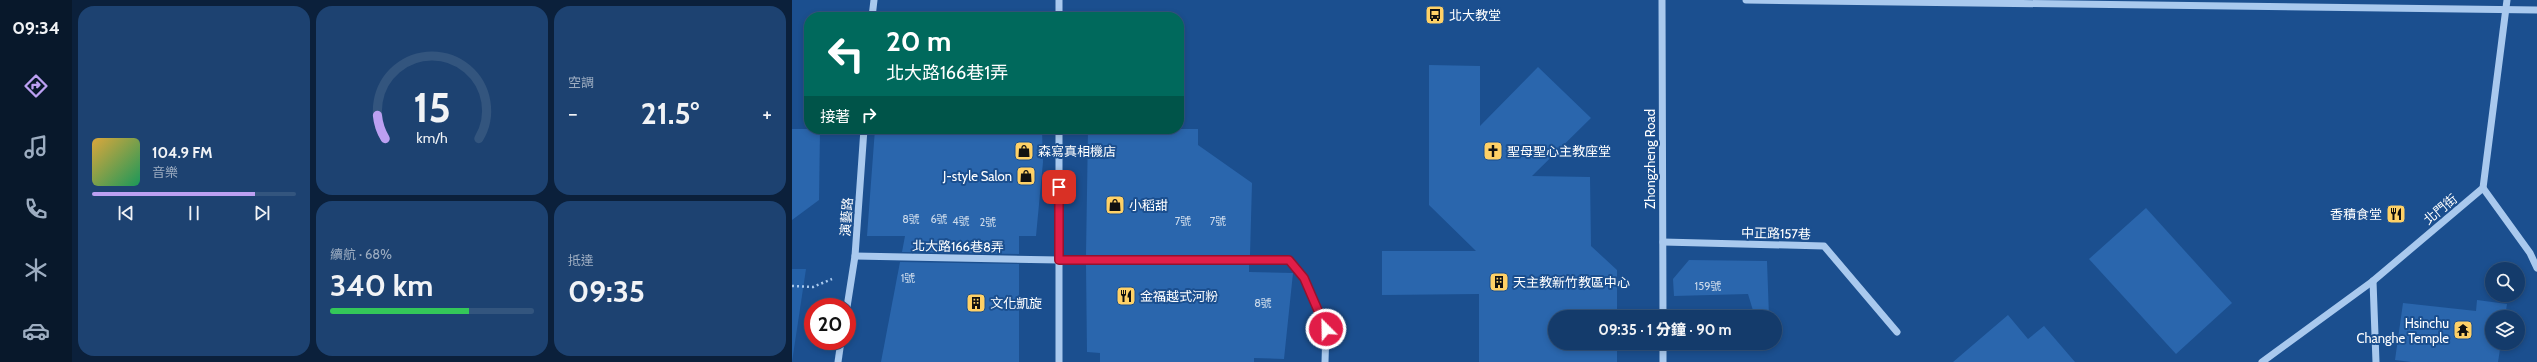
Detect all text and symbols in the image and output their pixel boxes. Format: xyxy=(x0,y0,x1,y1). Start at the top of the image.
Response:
bus stop icon: 北大教堂 xyxy=(1424,4,1446,26)
place label: 北大教堂 xyxy=(1449,7,1501,23)
text: 09:34 xyxy=(12,17,60,39)
text: 20 m xyxy=(886,24,951,58)
icon: left xyxy=(820,28,872,80)
text: 北大路166巷1弄 xyxy=(886,62,1008,84)
icon: directions xyxy=(22,72,50,100)
text: 空調 xyxy=(568,74,594,90)
text: 15 xyxy=(413,81,451,131)
text: 21.5° xyxy=(641,95,699,132)
text: − xyxy=(568,100,578,127)
text: + xyxy=(762,100,772,127)
icon: right xyxy=(858,104,880,126)
text: 接著 xyxy=(820,108,850,126)
street label: Zhongzheng Road xyxy=(1642,109,1658,209)
text: km/h xyxy=(416,128,448,146)
icon: music xyxy=(22,133,50,161)
shop icon: 森寫真相機店 xyxy=(1013,140,1035,162)
church icon: 聖母聖心主教座堂 xyxy=(1482,140,1504,162)
place label: 森寫真相機店 xyxy=(1038,143,1116,159)
place label: 聖母聖心主教座堂 xyxy=(1507,143,1611,159)
text: 104.9 FM xyxy=(152,144,212,162)
text: 音樂 xyxy=(152,164,178,180)
shop icon: J-style Salon xyxy=(1015,165,1037,187)
place label: J-style Salon xyxy=(942,168,1012,184)
pin xyxy=(1042,170,1076,204)
icon: arrive xyxy=(1048,176,1070,198)
street label: 北門街 xyxy=(2420,190,2460,228)
shop icon: 小稻甜 xyxy=(1104,194,1126,216)
icon: phone xyxy=(22,195,50,223)
street label: 演藝路 xyxy=(837,197,855,237)
place label: 小稻甜 xyxy=(1129,197,1168,213)
icon: previous xyxy=(115,202,137,224)
icon: pause xyxy=(183,202,205,224)
icon: next xyxy=(251,202,273,224)
restaurant icon: 香積食堂 xyxy=(2385,203,2407,225)
place label: 香積食堂 xyxy=(2330,206,2382,222)
house number: 8號 xyxy=(902,212,920,226)
house number: 6號 xyxy=(930,212,948,226)
house number: 4號 xyxy=(952,214,970,228)
house number: 7號 xyxy=(1175,214,1191,228)
house number: 7號 xyxy=(1210,214,1226,228)
house number: 2號 xyxy=(980,215,996,229)
street label: 中正路157巷 xyxy=(1741,224,1811,242)
street label: 北大路166巷8弄 xyxy=(912,237,1004,255)
text: 續航 · 68% xyxy=(330,246,392,262)
text: 抵達 xyxy=(568,252,594,268)
icon: climate xyxy=(22,256,50,284)
map controls xyxy=(2485,262,2525,350)
button: search xyxy=(2485,262,2525,302)
text: 340 km xyxy=(330,267,433,304)
house number: 1號 xyxy=(901,271,915,285)
building icon: 天主教新竹教區中心 xyxy=(1488,271,1510,293)
text: 09:35 xyxy=(568,273,645,310)
place label: 天主教新竹教區中心 xyxy=(1513,274,1630,290)
house number: 159號 xyxy=(1695,279,1721,293)
restaurant icon: 金福越式河粉 xyxy=(1115,285,1137,307)
place label: 金福越式河粉 xyxy=(1140,288,1218,304)
building icon: 文化凱旋 xyxy=(965,292,987,314)
place label: 文化凱旋 xyxy=(990,295,1042,311)
house number: 8號 xyxy=(1254,296,1272,310)
speed limit sign: 20 xyxy=(804,298,856,350)
position arrow xyxy=(1305,308,1347,350)
button: layers xyxy=(2485,310,2525,350)
place label: Hsinchu Changhe Temple xyxy=(2356,315,2449,346)
icon: car xyxy=(22,317,50,345)
temple icon: Hsinchu Changhe Temple xyxy=(2452,319,2474,341)
text: 09:35 · 1 分鐘 · 90 m xyxy=(1598,321,1732,339)

